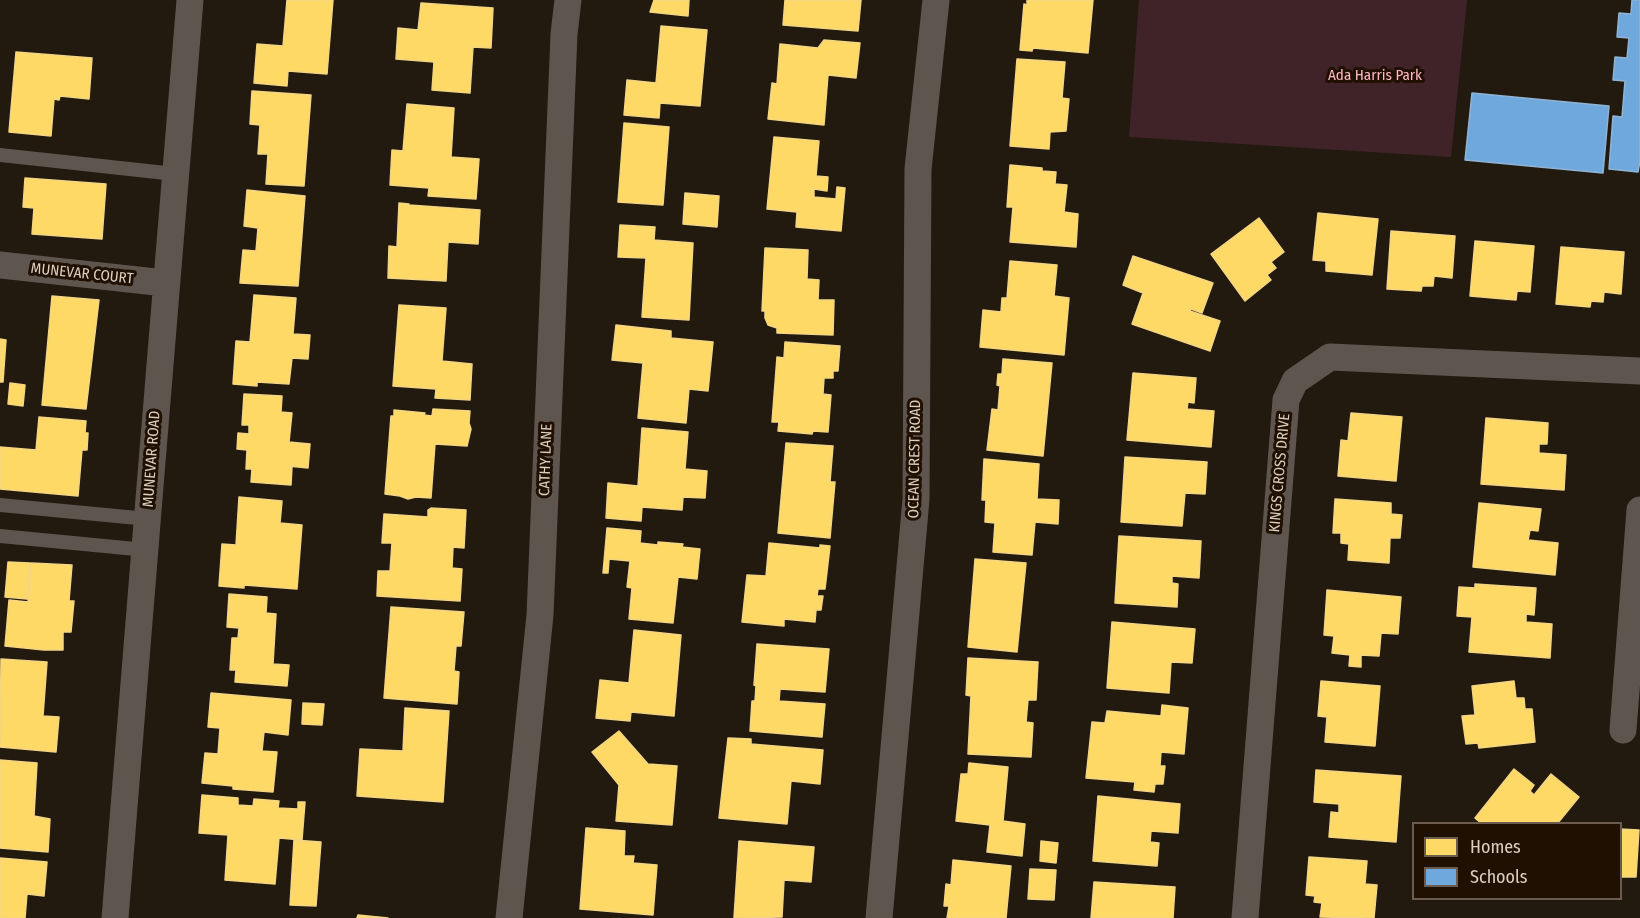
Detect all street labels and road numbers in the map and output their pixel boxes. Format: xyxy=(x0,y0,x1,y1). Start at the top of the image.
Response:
street label: MUNEVAR COURT xyxy=(30,260,134,288)
street label: OCEAN CREST ROAD xyxy=(905,399,925,519)
street label: MUNEVAR ROAD xyxy=(140,410,164,508)
street label: KINGS CROSS DRIVE xyxy=(1266,413,1294,533)
street label: CATHY LANE xyxy=(536,423,556,497)

